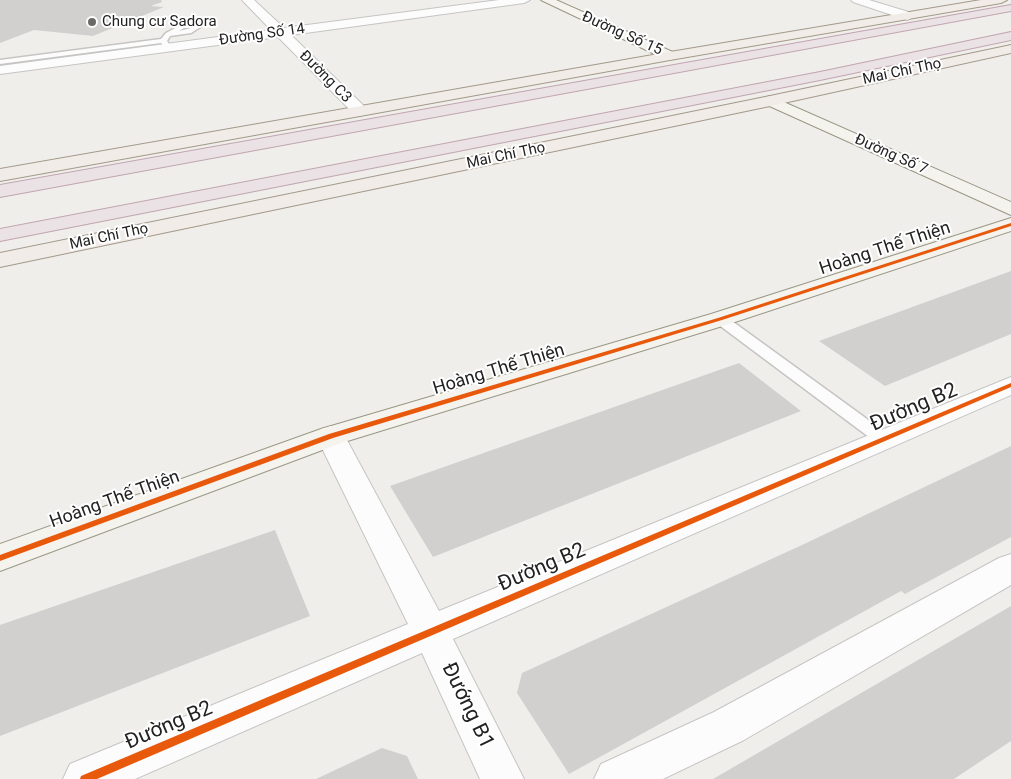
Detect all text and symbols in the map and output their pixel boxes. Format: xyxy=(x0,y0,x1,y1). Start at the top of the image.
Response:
street label: Đường Số 15 xyxy=(579,8,665,60)
place label: Chung cư Sadora xyxy=(102,13,217,31)
marker: Chung cư Sadora xyxy=(86,16,98,28)
street label: Đường Số 14 xyxy=(218,20,306,50)
street label: Đường C3 xyxy=(295,47,355,107)
street label: Mai Chí Thọ xyxy=(861,55,943,89)
street label: Đường Số 7 xyxy=(852,131,930,179)
street label: Mai Chí Thọ xyxy=(465,139,547,173)
street label: Hoàng Thế Thiện xyxy=(817,218,953,280)
street label: Mai Chí Thọ xyxy=(68,220,150,254)
street label: Hoàng Thế Thiện xyxy=(431,340,567,400)
street label: Đường B2 xyxy=(866,378,962,438)
street label: Hoàng Thế Thiện xyxy=(47,466,183,534)
street label: Đường B2 xyxy=(494,538,590,598)
street label: Đướng B1 xyxy=(435,659,499,753)
street label: Đường B2 xyxy=(121,696,217,756)

